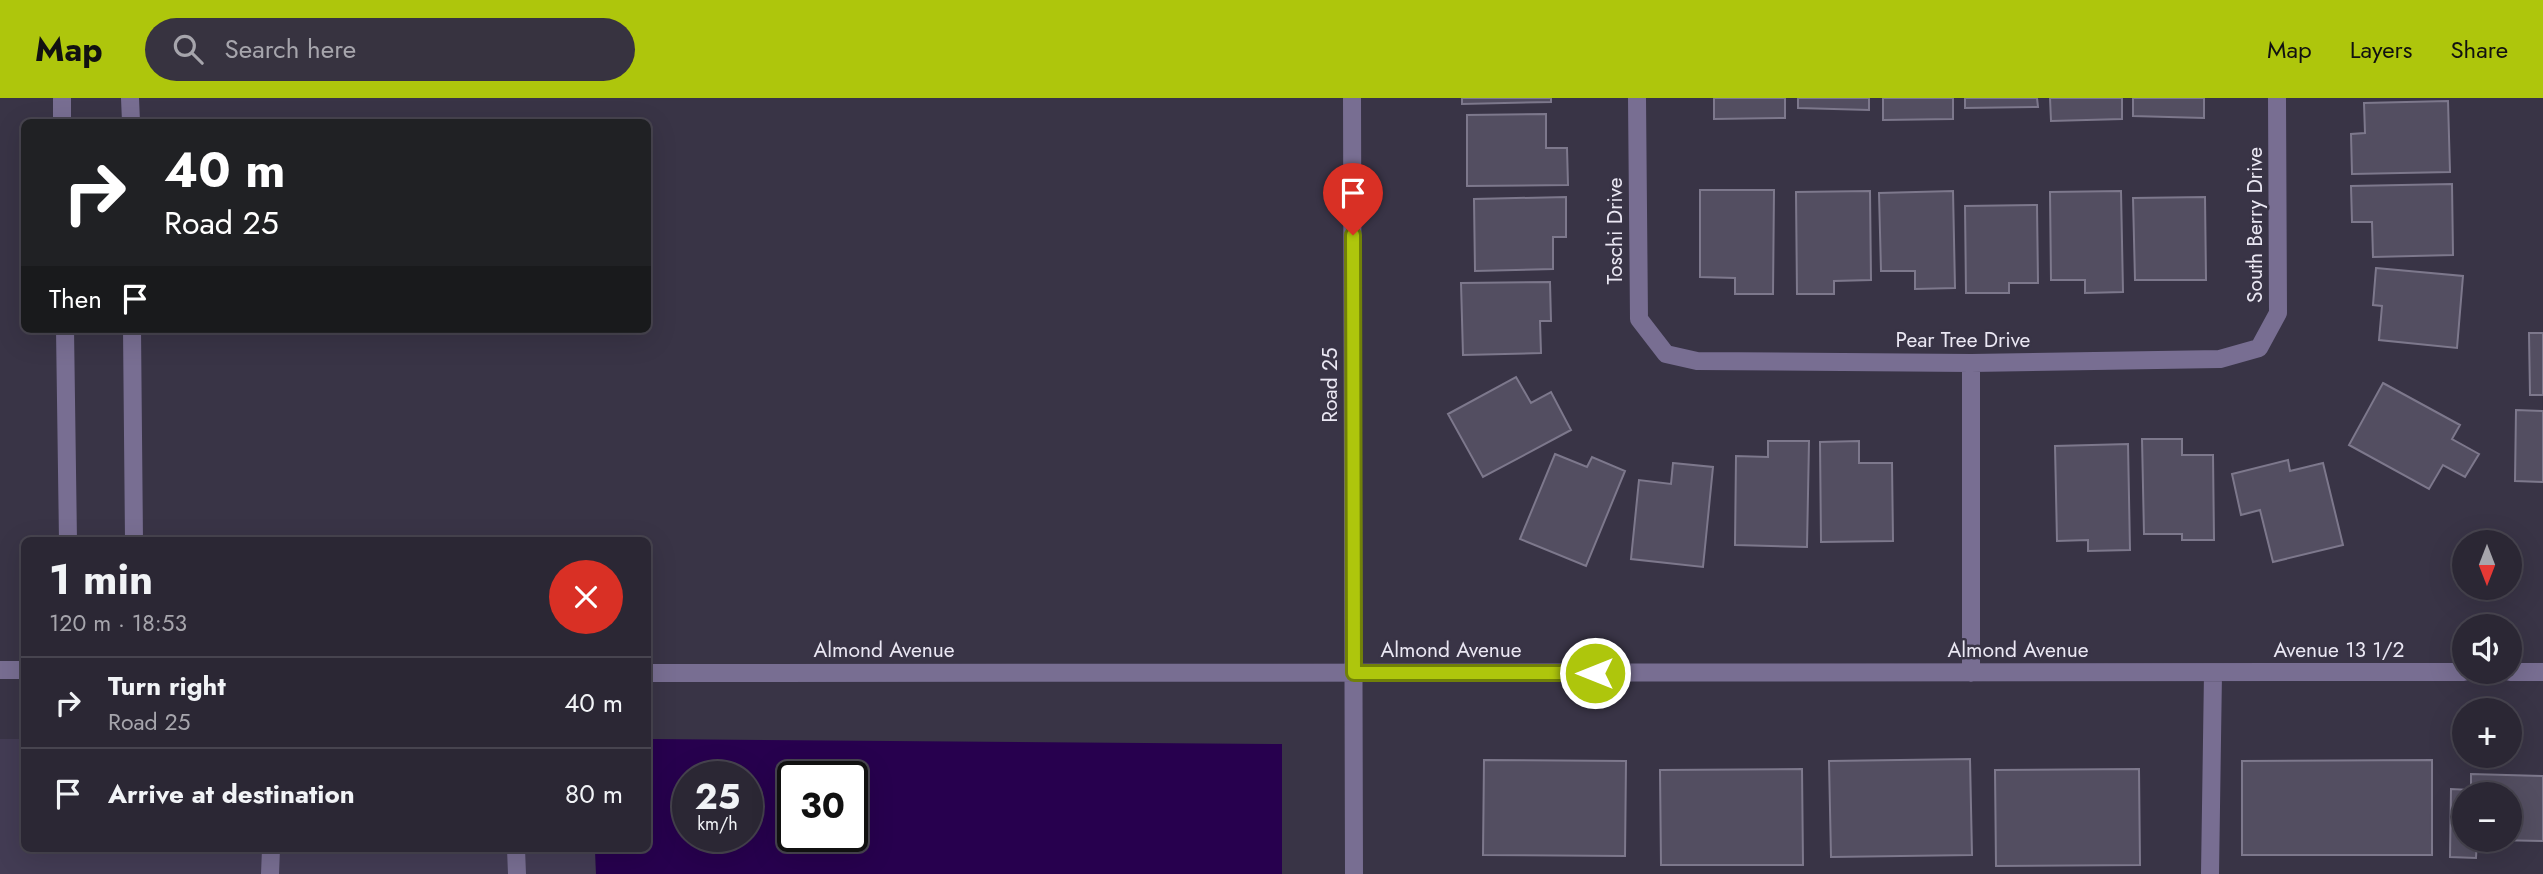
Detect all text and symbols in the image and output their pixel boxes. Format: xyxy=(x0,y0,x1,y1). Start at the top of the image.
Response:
search box xyxy=(145,18,635,81)
text: Map xyxy=(35,26,103,73)
icon: search xyxy=(169,30,207,68)
text: Search here xyxy=(225,30,356,68)
text: Map xyxy=(2267,32,2312,67)
text: Layers xyxy=(2350,32,2412,67)
text: Share xyxy=(2450,32,2508,67)
text: 40 m xyxy=(164,135,286,205)
icon: right xyxy=(49,147,140,238)
street label: South Berry Drive xyxy=(2240,147,2270,303)
pin xyxy=(1323,163,1383,235)
icon: arrive xyxy=(1334,174,1372,212)
street label: Toschi Drive xyxy=(1600,177,1630,285)
text: Road 25 xyxy=(164,200,279,246)
text: Then xyxy=(49,280,102,318)
icon: arrive xyxy=(116,280,154,318)
street label: Pear Tree Drive xyxy=(1896,325,2031,355)
street label: Road 25 xyxy=(1315,347,1345,423)
north arrow xyxy=(2452,530,2522,600)
map controls xyxy=(2452,530,2522,852)
text: 1 min xyxy=(49,549,153,610)
button: close xyxy=(549,560,623,634)
text: 120 m · 18:53 xyxy=(49,606,187,640)
button: sound xyxy=(2452,614,2522,684)
street label: Almond Avenue xyxy=(813,635,955,665)
street label: Almond Avenue xyxy=(1380,635,1522,665)
street label: Almond Avenue xyxy=(1947,635,2089,665)
street label: Avenue 13 1/2 xyxy=(2273,635,2405,665)
position arrow xyxy=(1558,636,1632,710)
text: Turn right xyxy=(108,667,226,705)
icon: right xyxy=(49,684,87,722)
text: 40 m xyxy=(564,684,623,722)
button: + xyxy=(2452,698,2522,768)
text: Road 25 xyxy=(108,705,191,739)
speed limit sign: 30 xyxy=(777,761,868,852)
text: 25 xyxy=(695,772,740,822)
icon: arrive xyxy=(49,775,87,813)
text: Arrive at destination xyxy=(108,775,355,813)
text: 80 m xyxy=(565,775,623,813)
button: − xyxy=(2452,782,2522,852)
text: km/h xyxy=(697,811,738,837)

